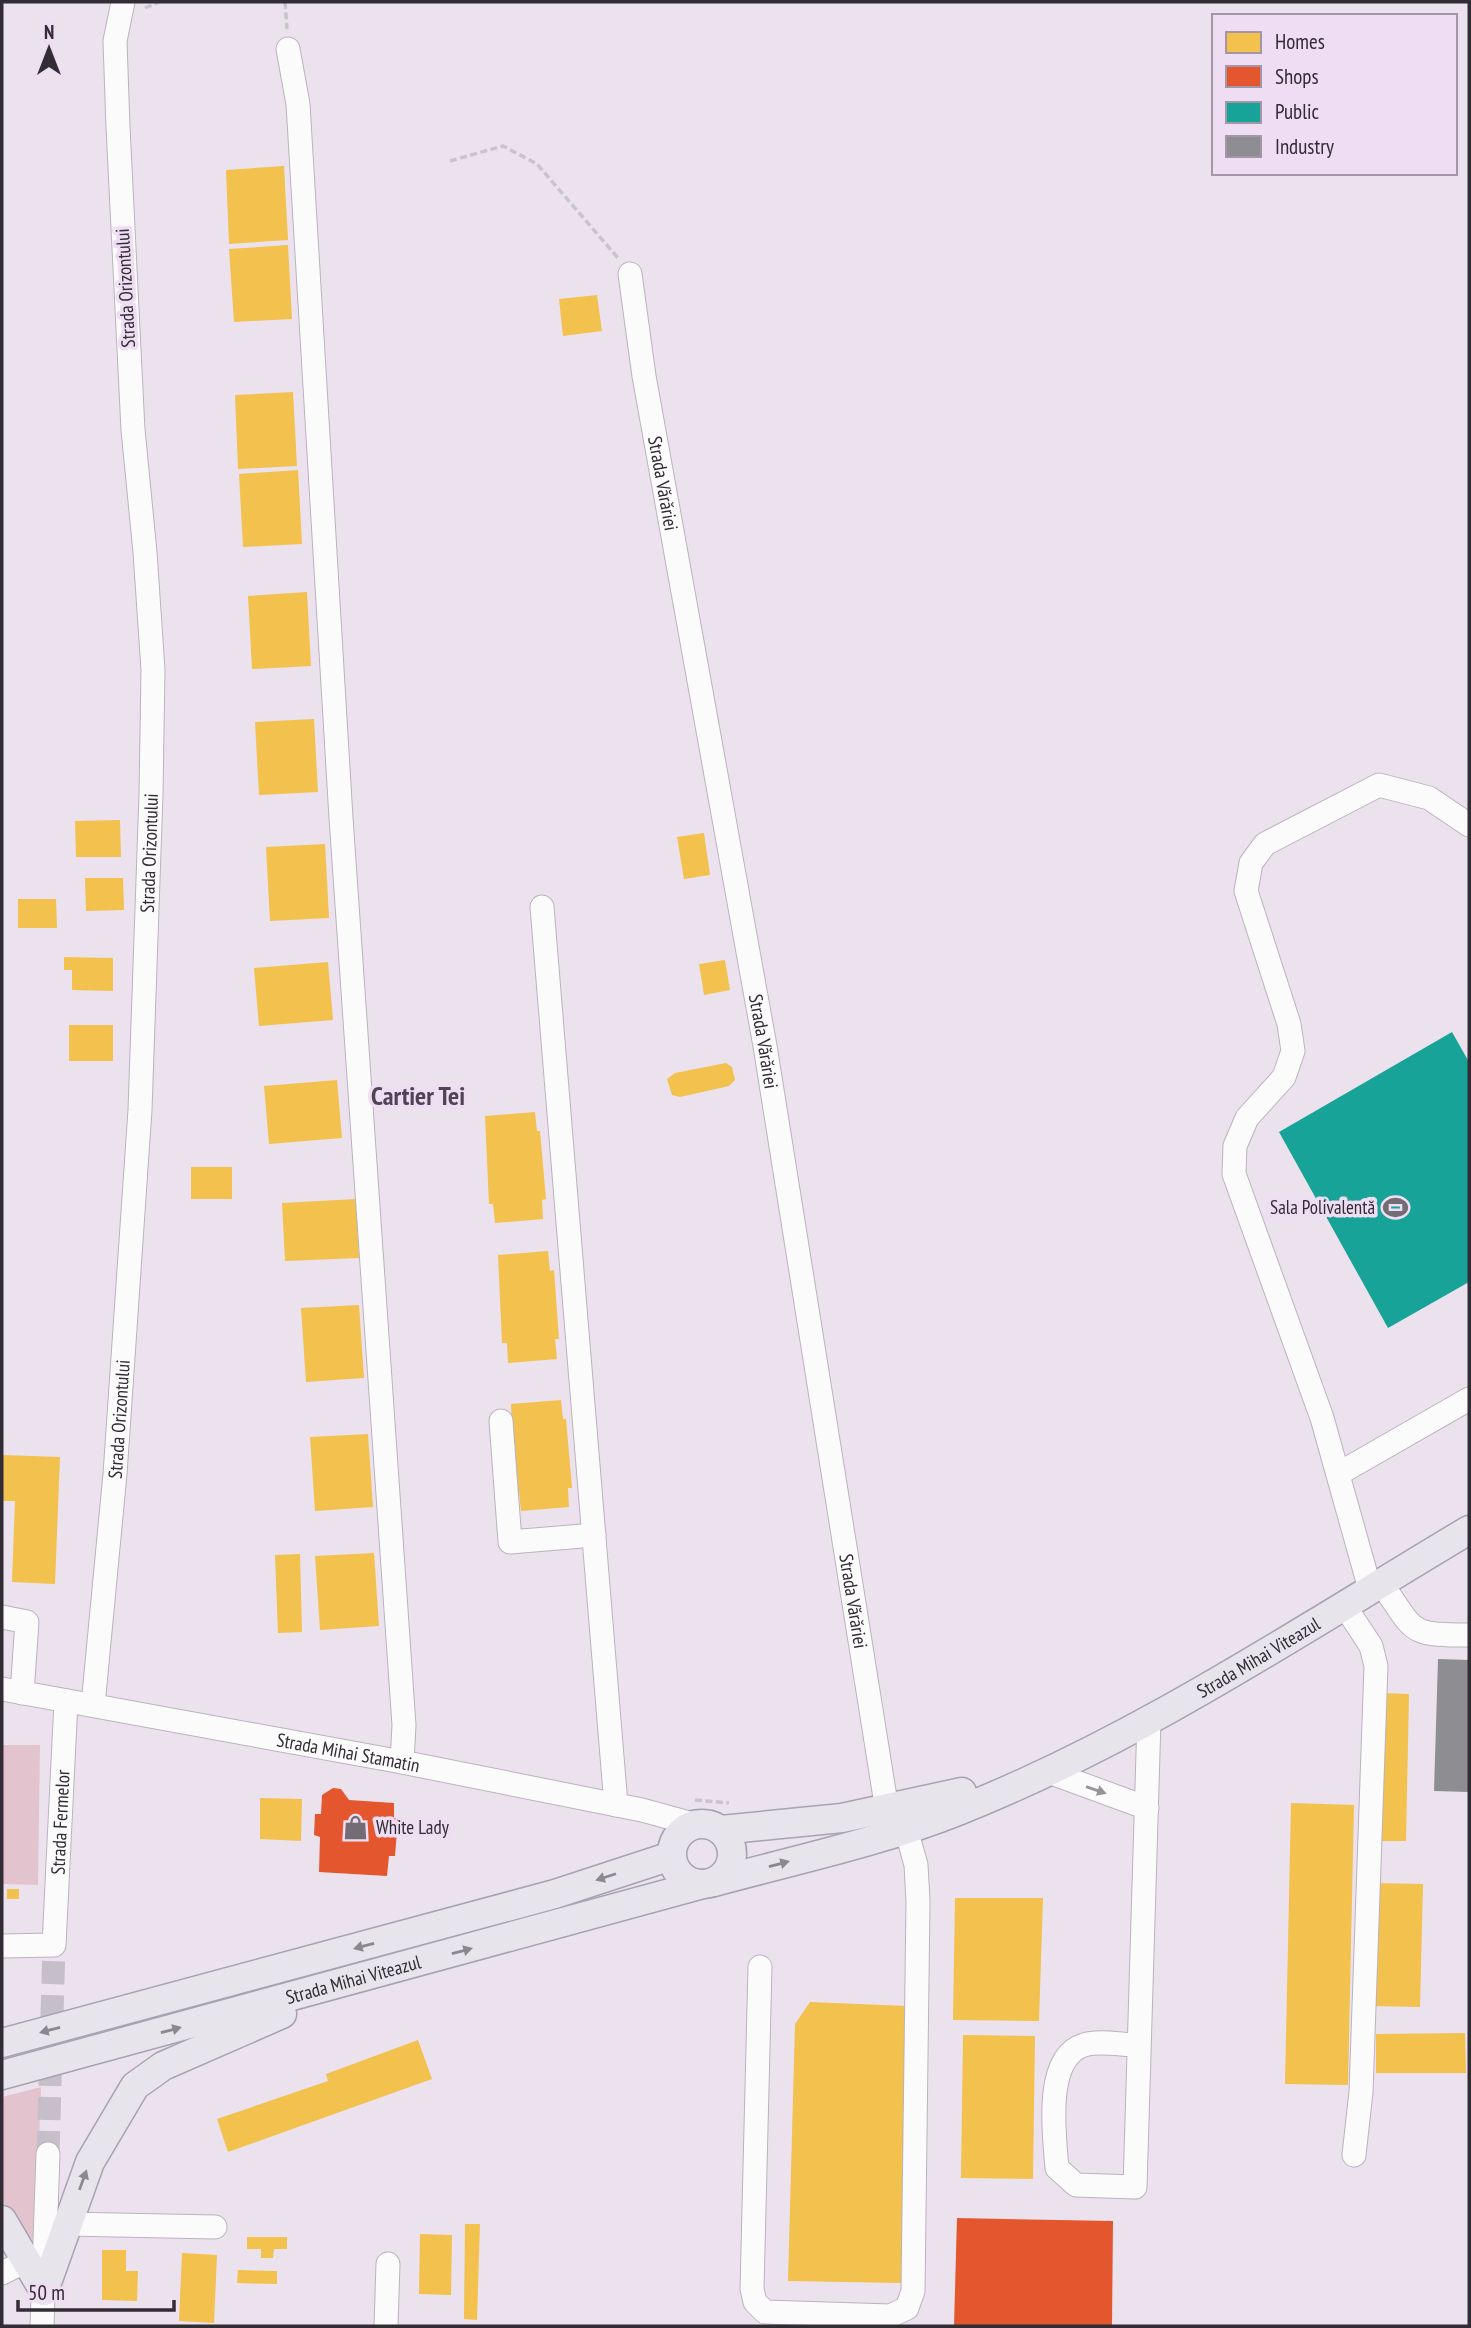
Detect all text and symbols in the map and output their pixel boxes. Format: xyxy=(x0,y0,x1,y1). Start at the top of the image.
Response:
north arrow xyxy=(14,14,84,84)
legend xyxy=(1212,14,1457,175)
text: N xyxy=(44,20,54,44)
text: Homes xyxy=(1275,28,1325,55)
text: Shops xyxy=(1275,63,1319,90)
text: Public xyxy=(1275,98,1320,125)
text: Industry xyxy=(1275,133,1334,160)
street label: Strada Orizontului xyxy=(110,228,140,348)
street label: Strada Vărăriei xyxy=(643,434,684,532)
street label: Strada Orizontului xyxy=(135,793,163,913)
street label: Strada Vărăriei xyxy=(744,992,784,1090)
district label: Cartier Tei xyxy=(371,1079,465,1112)
sports icon: Sala Polivalentă xyxy=(1381,1193,1409,1221)
place label: Sala Polivalentă xyxy=(1270,1195,1375,1219)
street label: Strada Orizontului xyxy=(103,1359,135,1480)
street label: Strada Vărăriei xyxy=(834,1552,873,1650)
street label: Strada Mihai Viteazul xyxy=(1192,1611,1325,1703)
street label: Strada Mihai Stamatin xyxy=(275,1727,422,1777)
street label: Strada Fermelor xyxy=(45,1768,75,1875)
one-way arrow xyxy=(1086,1785,1107,1796)
shop icon: White Lady xyxy=(342,1813,370,1841)
place label: White Lady xyxy=(376,1815,450,1839)
one-way arrow xyxy=(769,1858,791,1869)
one-way arrow xyxy=(595,1873,616,1883)
one-way arrow xyxy=(353,1942,374,1952)
one-way arrow xyxy=(451,1945,472,1955)
street label: Strada Mihai Viteazul xyxy=(283,1949,424,2009)
one-way arrow xyxy=(161,2024,182,2034)
one-way arrow xyxy=(39,2026,60,2036)
one-way arrow xyxy=(78,2170,89,2191)
scale bar xyxy=(18,2268,173,2312)
text: 50 m xyxy=(28,2279,65,2306)

